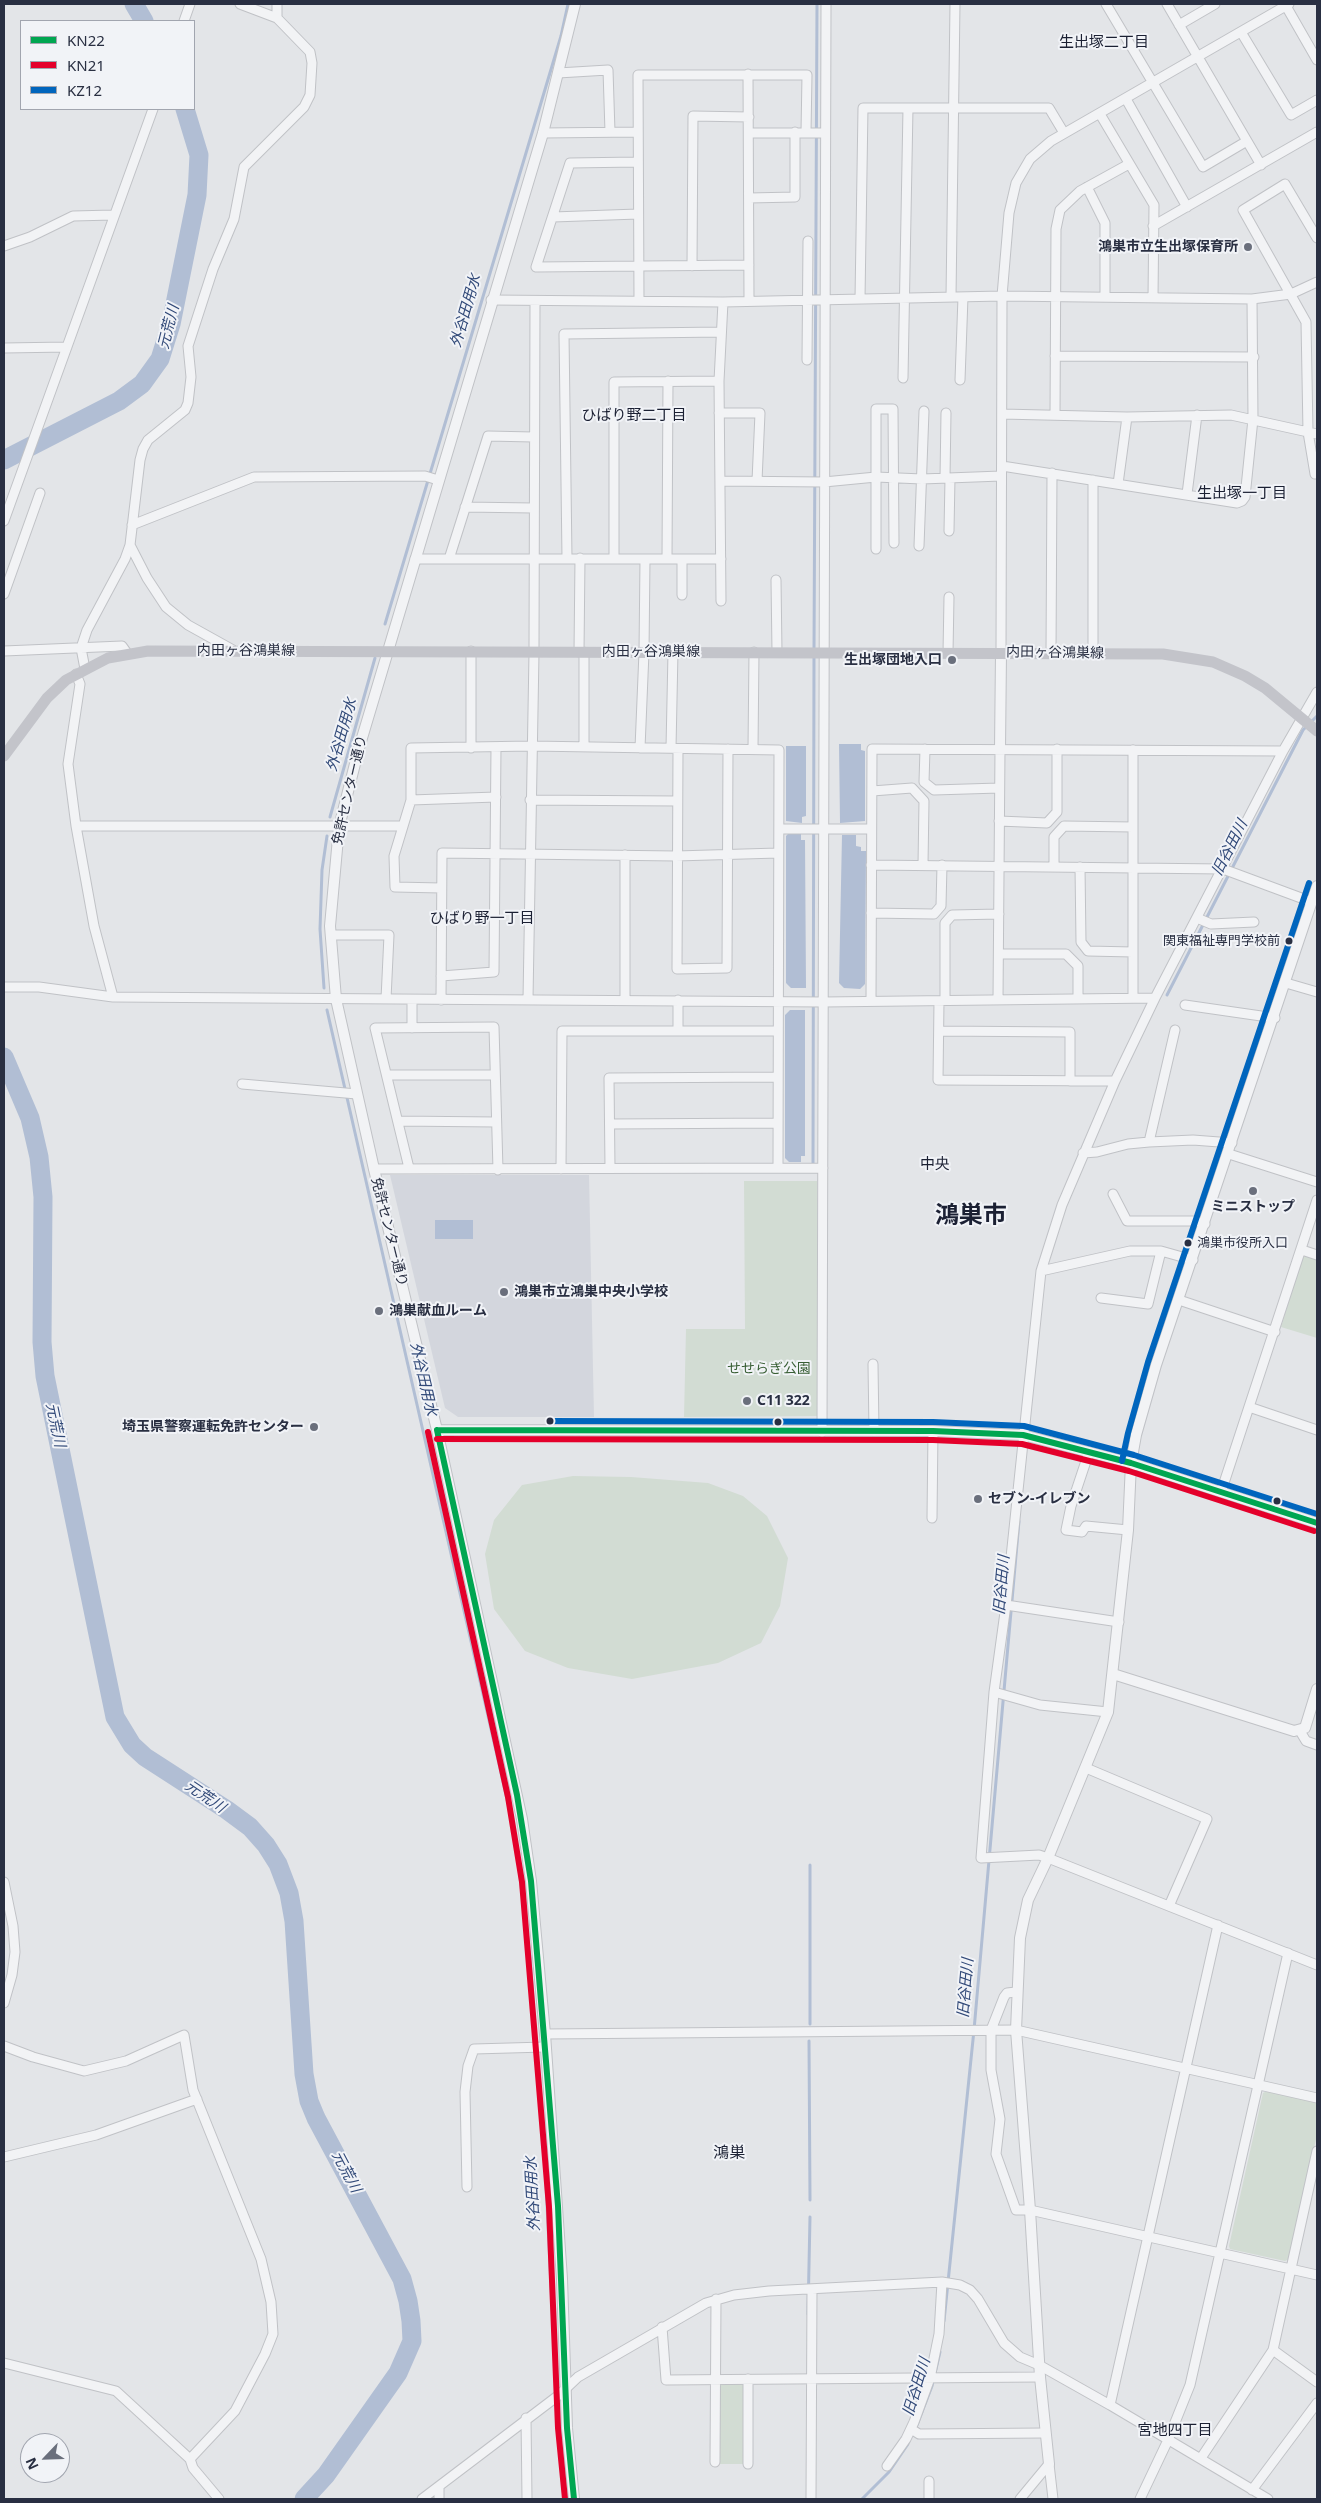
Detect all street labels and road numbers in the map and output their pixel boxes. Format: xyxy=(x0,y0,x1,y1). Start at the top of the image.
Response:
street label: 内田ヶ谷鴻巣線 xyxy=(197,643,295,659)
street label: 内田ヶ谷鴻巣線 xyxy=(602,644,700,660)
street label: 内田ヶ谷鴻巣線 xyxy=(1006,644,1104,662)
street label: 免許センター通り xyxy=(329,734,371,846)
street label: 免許センター通り xyxy=(367,1176,411,1288)

